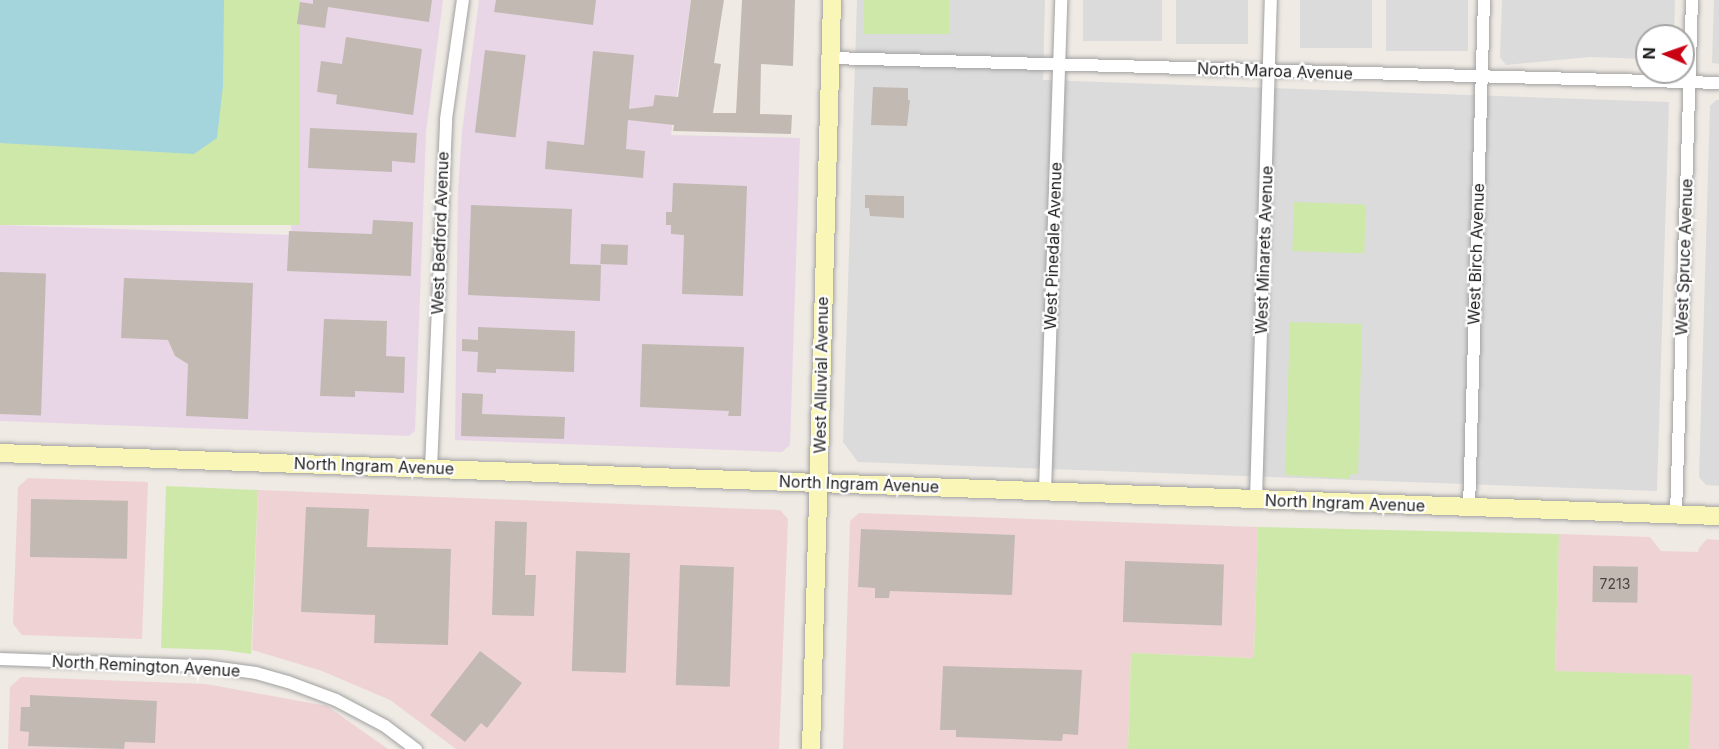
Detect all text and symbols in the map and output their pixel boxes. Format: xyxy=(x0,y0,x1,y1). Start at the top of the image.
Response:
north arrow xyxy=(1635,24,1695,84)
text: N xyxy=(1639,47,1659,60)
street label: North Maroa Avenue xyxy=(1197,59,1353,83)
street label: West Bedford Avenue xyxy=(428,151,452,315)
street label: West Pinedale Avenue xyxy=(1040,162,1066,330)
street label: West Minarets Avenue xyxy=(1251,165,1277,335)
street label: West Spruce Avenue xyxy=(1672,178,1696,336)
street label: West Birch Avenue xyxy=(1464,183,1488,325)
street label: West Alluvial Avenue xyxy=(810,296,832,454)
street label: North Ingram Avenue xyxy=(294,454,454,478)
street label: North Ingram Avenue xyxy=(779,472,939,496)
street label: North Ingram Avenue xyxy=(1265,491,1425,515)
house number: 7213 xyxy=(1600,576,1630,592)
street label: North Remington Avenue xyxy=(51,651,241,681)

